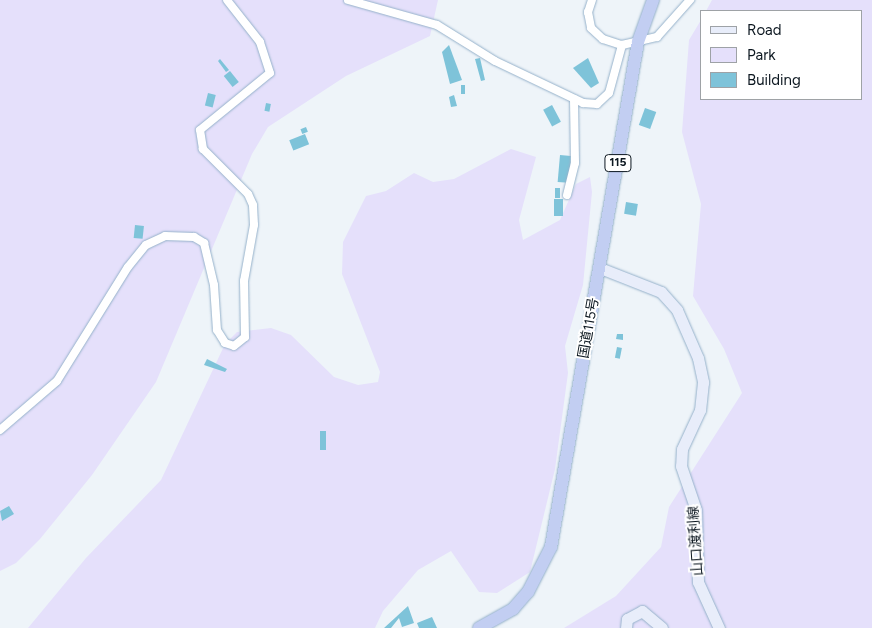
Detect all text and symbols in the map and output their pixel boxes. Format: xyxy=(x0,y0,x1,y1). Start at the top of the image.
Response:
legend xyxy=(700,10,862,100)
text: Road xyxy=(747,21,782,39)
text: Park xyxy=(747,46,776,64)
text: Building xyxy=(747,71,801,89)
road number: 115 xyxy=(604,154,632,172)
street label: 国道115号 xyxy=(575,296,603,360)
street label: 山口渡利線 xyxy=(685,505,707,577)

